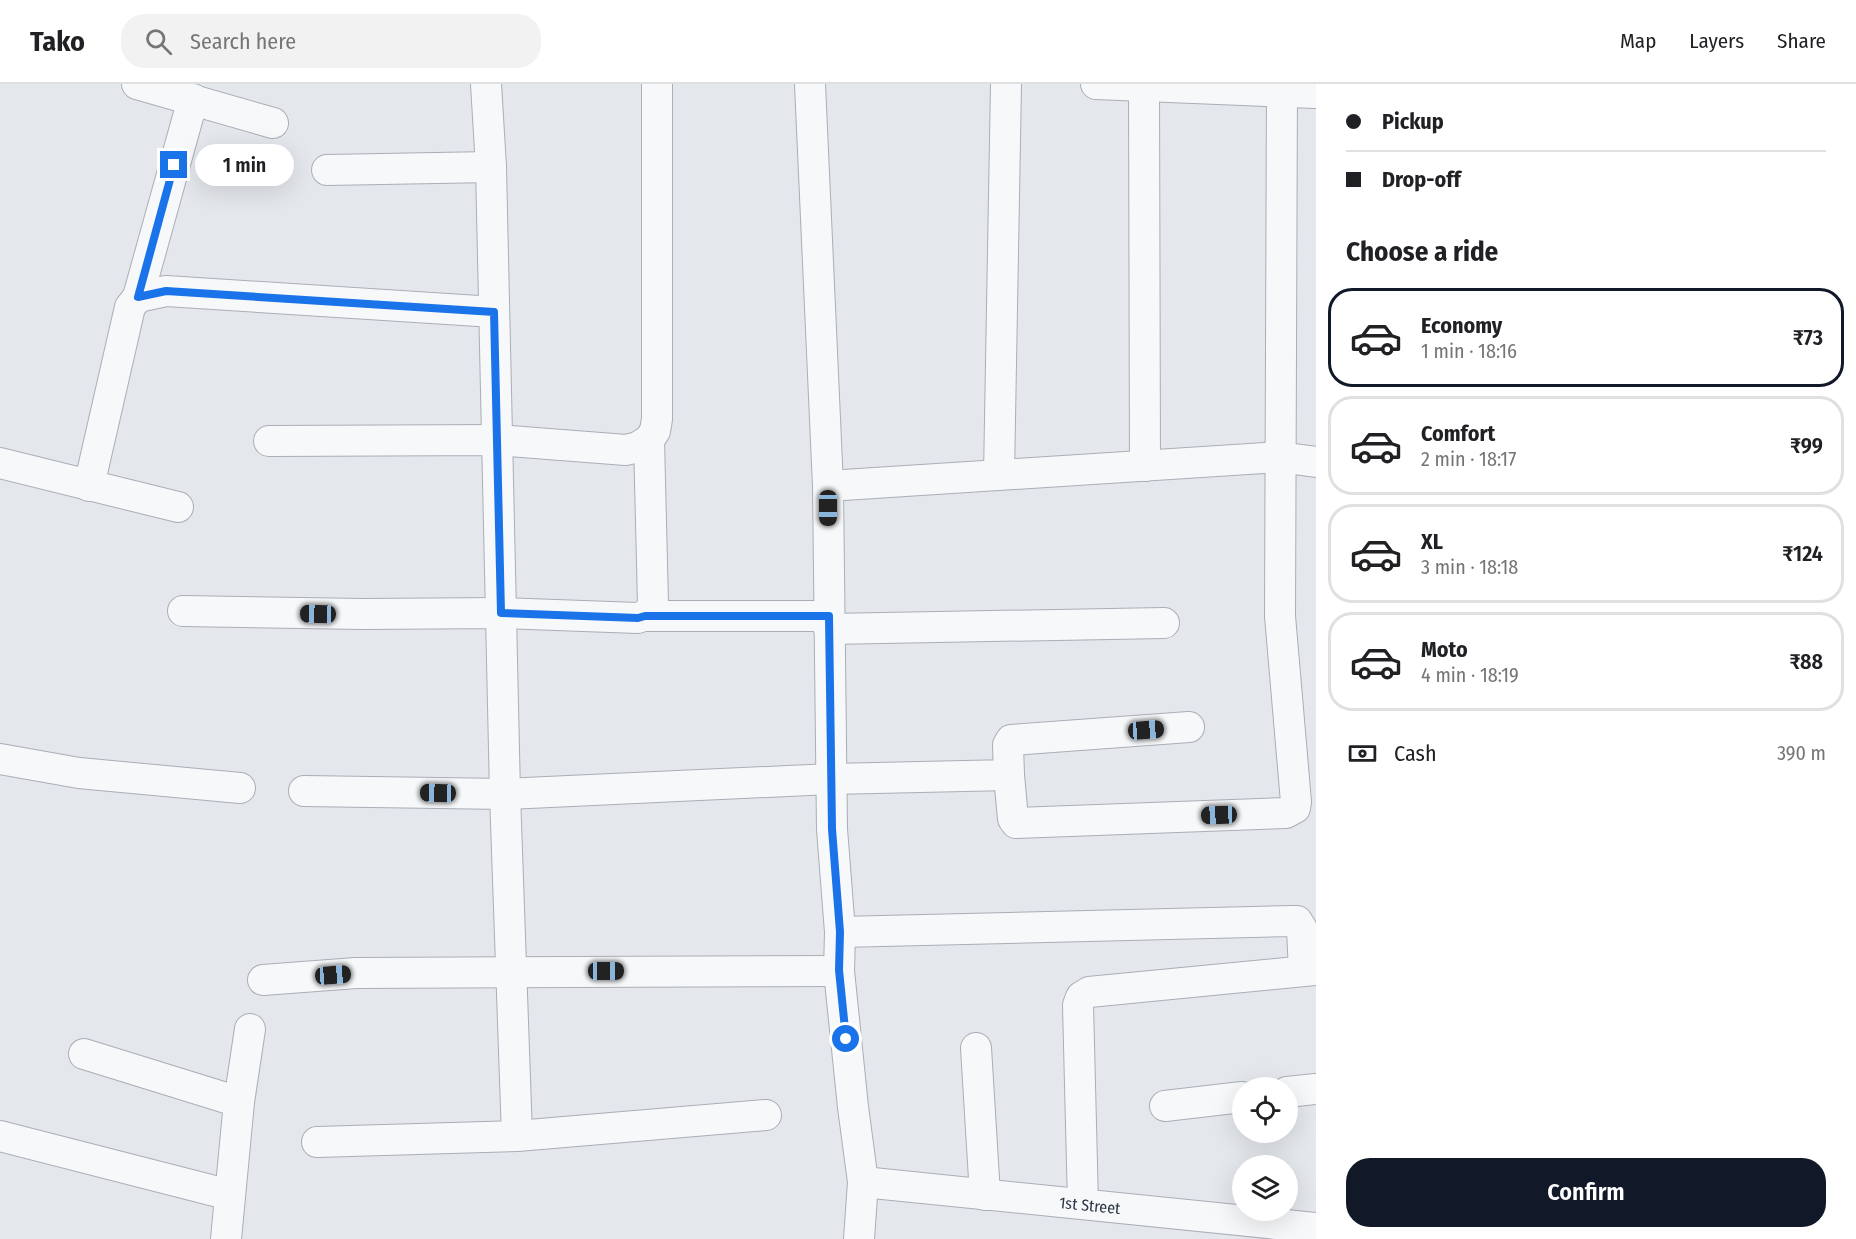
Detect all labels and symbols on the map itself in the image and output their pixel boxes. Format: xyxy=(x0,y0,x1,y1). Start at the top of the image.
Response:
callout: 1 min xyxy=(195,144,294,186)
route end xyxy=(160,151,187,178)
car xyxy=(819,490,837,526)
car xyxy=(300,605,336,623)
car xyxy=(1127,720,1165,740)
car xyxy=(420,784,456,802)
car xyxy=(1201,805,1237,825)
car xyxy=(588,962,624,980)
car xyxy=(314,965,352,985)
route start xyxy=(832,1025,859,1052)
street label: 1st Street xyxy=(1058,1192,1122,1218)

